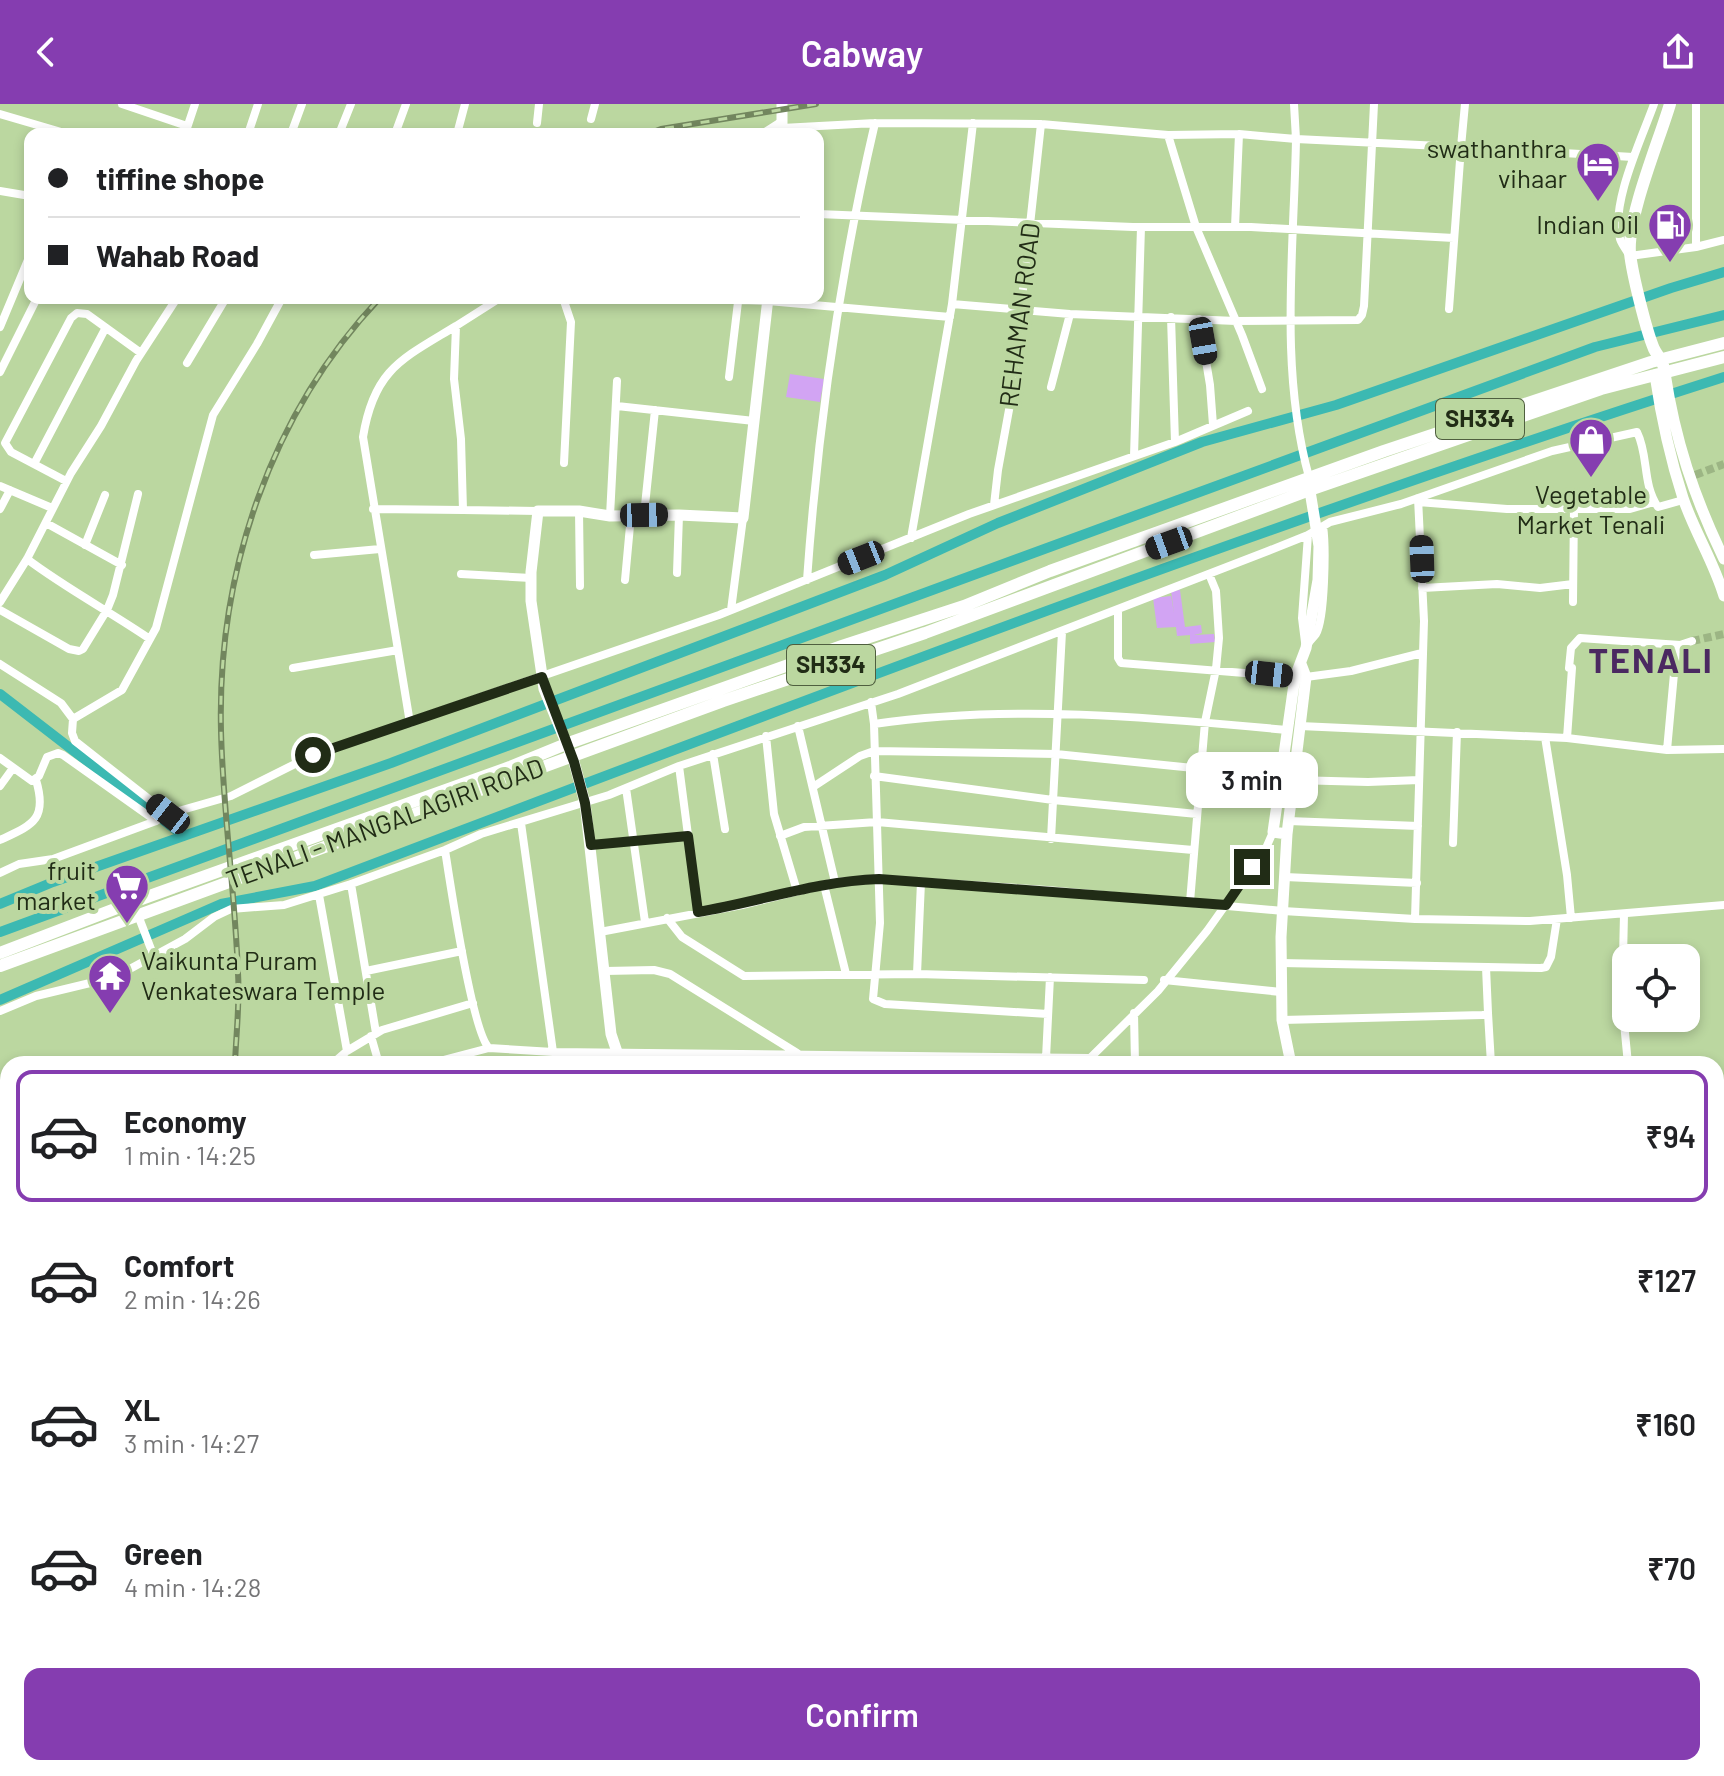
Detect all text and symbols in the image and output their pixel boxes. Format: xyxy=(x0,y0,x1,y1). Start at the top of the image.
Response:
icon: back xyxy=(24,30,68,74)
icon: share xyxy=(1656,30,1700,74)
text: Cabway xyxy=(801,31,923,74)
place label: swathanthra vihaar xyxy=(1427,132,1568,193)
hotel icon: swathanthra vihaar xyxy=(1574,140,1622,203)
text: tiffine shope xyxy=(96,160,264,196)
fuel station icon: Indian Oil xyxy=(1646,201,1694,264)
place label: Indian Oil xyxy=(1536,208,1639,239)
street label: REHAMAN ROAD xyxy=(992,221,1045,409)
text: Wahab Road xyxy=(96,237,259,273)
car xyxy=(1187,315,1219,367)
road number: SH334 xyxy=(1436,399,1524,439)
shop icon: Vegetable Market Tenali xyxy=(1567,416,1615,479)
place label: Vegetable Market Tenali xyxy=(1517,478,1665,539)
car xyxy=(620,503,668,527)
car xyxy=(1142,524,1196,562)
car xyxy=(1409,535,1435,583)
car xyxy=(834,538,888,578)
district label: TENALI xyxy=(1588,639,1714,680)
road number: SH334 xyxy=(787,645,875,685)
car xyxy=(1244,660,1294,688)
route start xyxy=(295,737,331,773)
street label: TENALI - MANGALAGIRI ROAD xyxy=(222,751,547,895)
callout: 3 min xyxy=(1186,751,1318,807)
text: 3 min xyxy=(1221,764,1283,795)
car xyxy=(142,790,194,838)
route end xyxy=(1234,849,1270,885)
place label: fruit market xyxy=(16,854,96,915)
supermarket icon: fruit market xyxy=(103,862,151,925)
place label: Vaikunta Puram Venkateswara Temple xyxy=(141,944,385,1005)
map controls xyxy=(1612,944,1700,1032)
button: locate xyxy=(1612,944,1700,1032)
temple icon: Vaikunta Puram Venkateswara Temple xyxy=(86,952,134,1015)
icon: car xyxy=(28,1100,100,1172)
text: Economy xyxy=(124,1103,247,1139)
text: ₹94 xyxy=(1645,1118,1696,1154)
text: 1 min · 14:25 xyxy=(124,1139,256,1170)
icon: car xyxy=(28,1244,100,1316)
text: Comfort xyxy=(124,1247,234,1283)
text: ₹127 xyxy=(1637,1262,1696,1298)
text: 2 min · 14:26 xyxy=(124,1283,261,1314)
icon: car xyxy=(28,1388,100,1460)
text: XL xyxy=(124,1391,160,1427)
text: ₹160 xyxy=(1635,1406,1696,1442)
text: 3 min · 14:27 xyxy=(124,1427,259,1458)
icon: car xyxy=(28,1532,100,1604)
text: Green xyxy=(124,1535,203,1571)
text: ₹70 xyxy=(1647,1550,1696,1586)
text: 4 min · 14:28 xyxy=(124,1571,261,1602)
button: Confirm xyxy=(24,1668,1700,1760)

